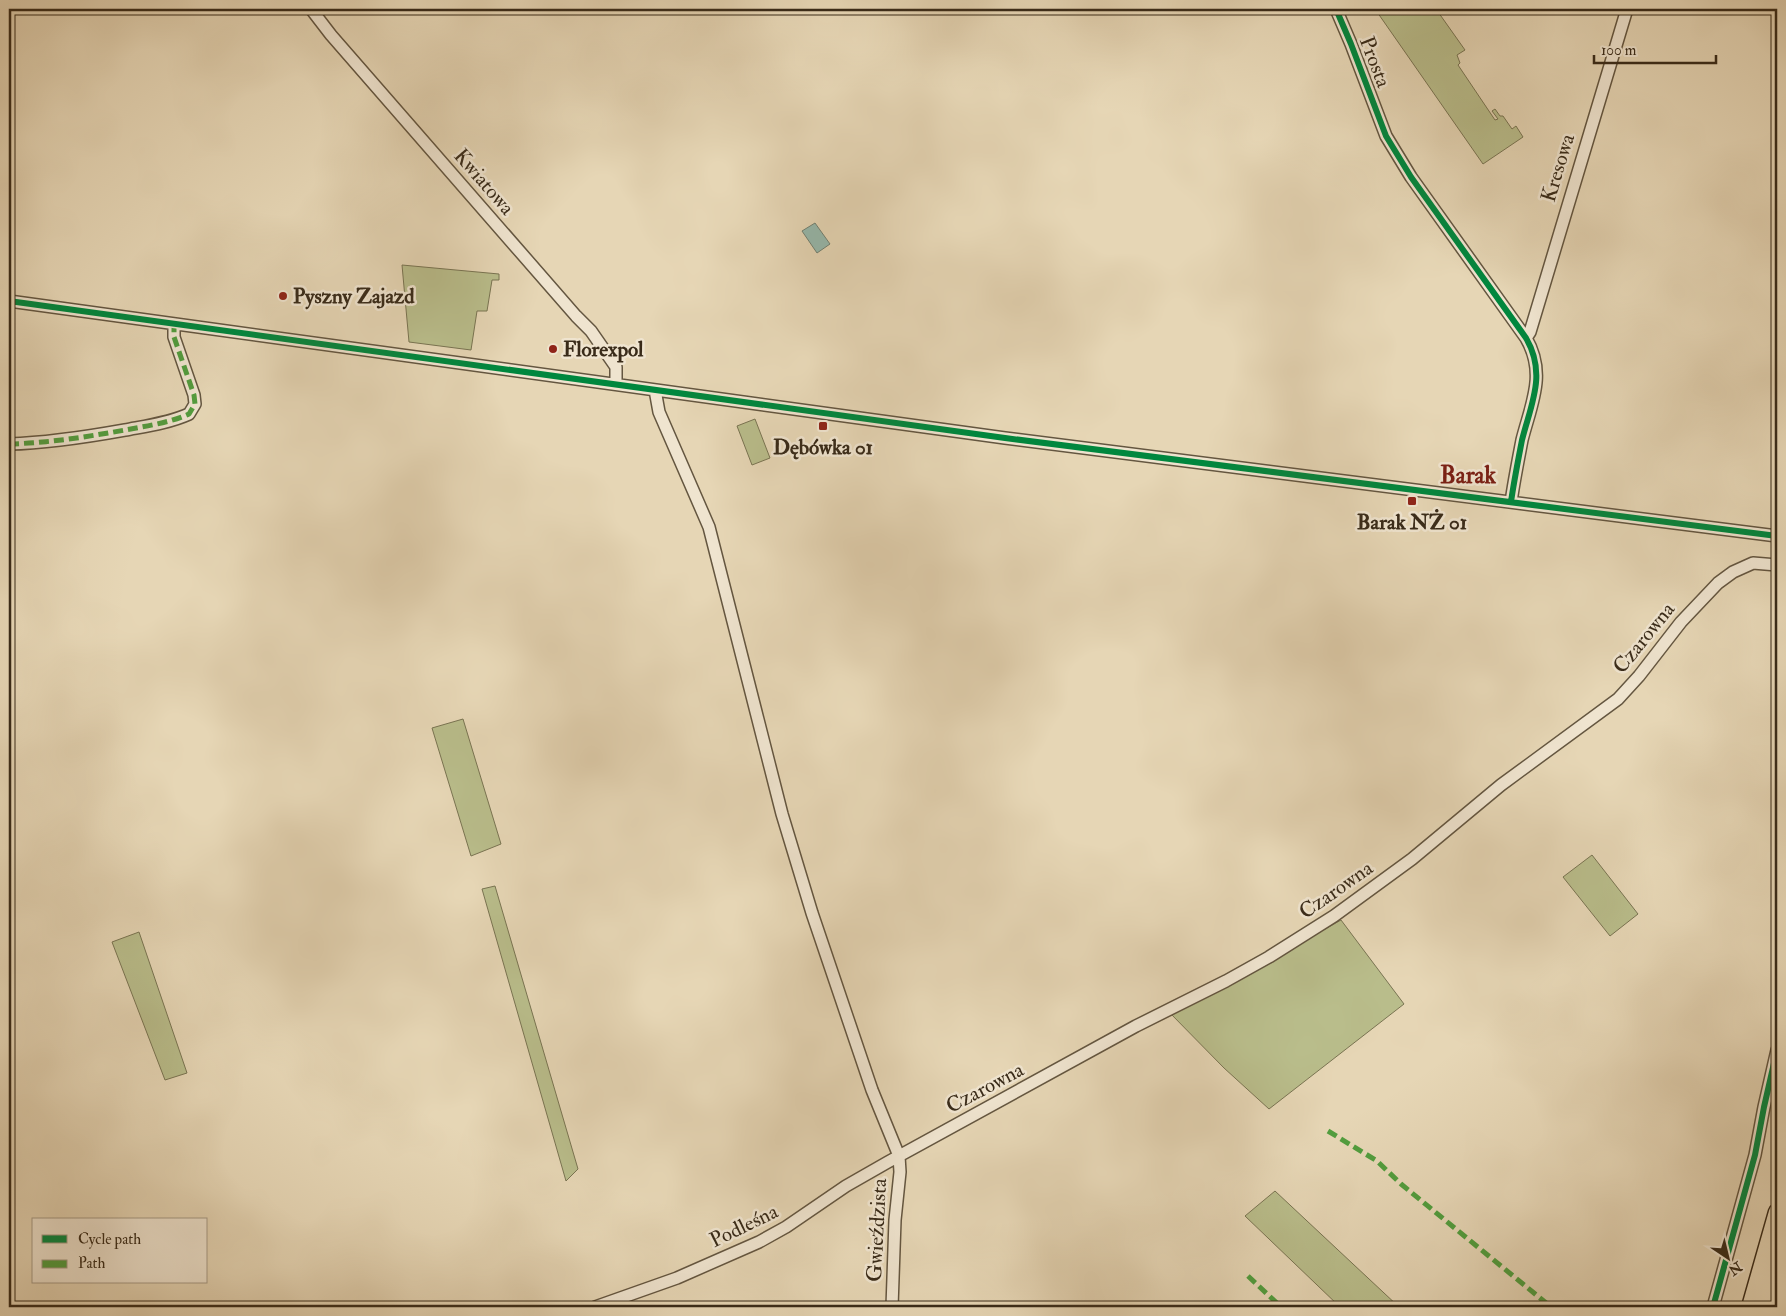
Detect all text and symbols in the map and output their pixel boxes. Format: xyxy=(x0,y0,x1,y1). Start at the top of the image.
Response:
scale bar xyxy=(1594,32,1716,64)
street label: Prosta xyxy=(1353,33,1397,92)
text: 100 m xyxy=(1601,41,1637,60)
street label: Kresowa xyxy=(1535,130,1581,205)
street label: Kwiatowa xyxy=(448,143,520,221)
place label: Pyszny Zajazd xyxy=(293,283,415,310)
marker: Pyszny Zajazd xyxy=(277,290,289,302)
place label: Florexpol xyxy=(563,336,644,363)
marker: Florexpol xyxy=(547,343,559,355)
marker: Dębówka 01 xyxy=(817,420,829,432)
place label: Dębówka 01 xyxy=(773,434,873,461)
district label: Barak xyxy=(1440,460,1496,491)
marker: Barak NŻ 01 xyxy=(1406,495,1418,507)
place label: Barak NŻ 01 xyxy=(1357,509,1467,536)
street label: Czarowna xyxy=(1607,596,1681,679)
street label: Czarowna xyxy=(1294,855,1379,925)
street label: Czarowna xyxy=(941,1056,1029,1120)
street label: Gwieździsta xyxy=(861,1177,893,1283)
street label: Podleśna xyxy=(705,1198,783,1254)
legend xyxy=(32,1218,208,1284)
text: Cycle path xyxy=(78,1230,141,1250)
north arrow xyxy=(1704,1234,1754,1284)
text: Path xyxy=(78,1254,105,1273)
text: N xyxy=(1725,1257,1746,1279)

